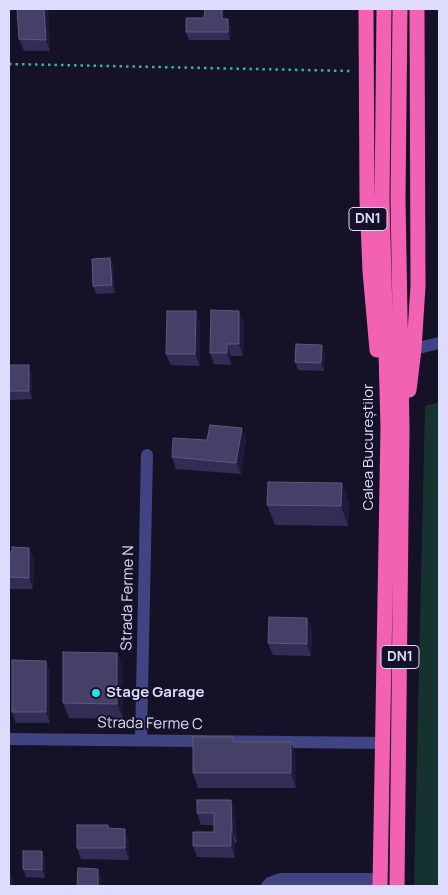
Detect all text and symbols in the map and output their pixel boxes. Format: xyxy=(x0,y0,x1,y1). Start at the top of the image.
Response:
road number: DN1 xyxy=(349,208,387,230)
street label: Calea Bucureștilor xyxy=(360,383,378,511)
street label: Strada Ferme N xyxy=(118,545,138,651)
road number: DN1 xyxy=(381,646,419,669)
place label: Stage Garage xyxy=(106,684,205,702)
marker: Stage Garage xyxy=(90,687,102,699)
street label: Strada Ferme C xyxy=(97,714,203,734)

